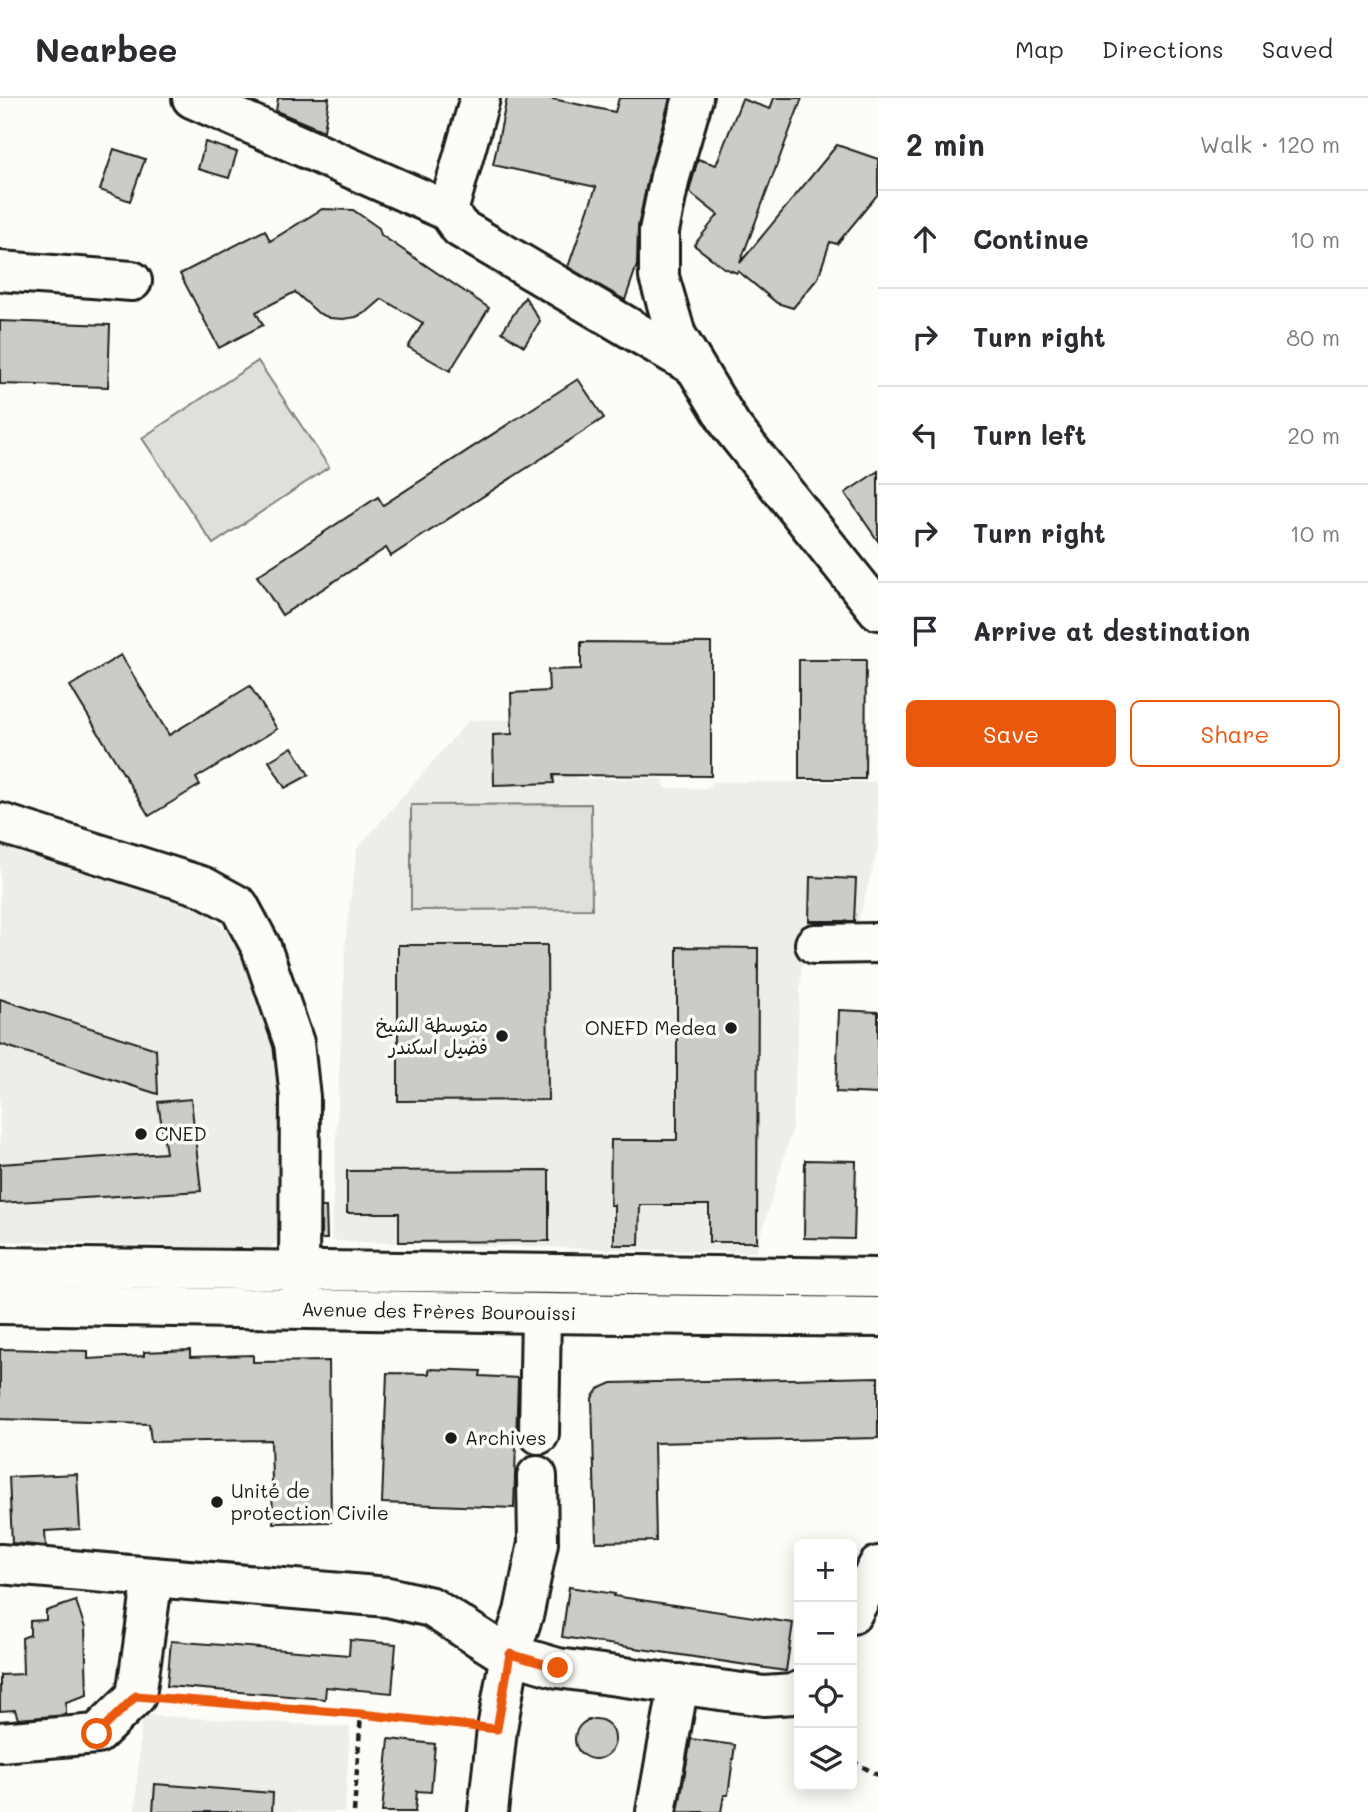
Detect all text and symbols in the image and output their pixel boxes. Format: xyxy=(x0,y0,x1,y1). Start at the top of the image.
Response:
text: Nearbee xyxy=(35,27,178,70)
text: Map xyxy=(1015,33,1064,64)
text: Directions xyxy=(1102,33,1224,64)
text: Saved xyxy=(1262,33,1333,64)
text: 2 min xyxy=(906,124,985,164)
text: Walk · 120 m xyxy=(1200,129,1340,159)
icon: ahead xyxy=(906,220,944,258)
text: Continue xyxy=(973,222,1089,256)
text: 10 m xyxy=(1290,224,1340,254)
icon: right xyxy=(906,318,944,356)
text: Turn right xyxy=(973,320,1106,354)
text: 80 m xyxy=(1286,322,1340,352)
icon: left xyxy=(906,416,944,454)
text: Turn left xyxy=(973,418,1086,452)
text: 20 m xyxy=(1287,420,1340,450)
icon: right xyxy=(906,514,944,552)
text: Turn right xyxy=(973,516,1106,550)
text: 10 m xyxy=(1290,518,1340,548)
icon: arrive xyxy=(906,612,944,650)
text: Arrive at destination xyxy=(973,614,1250,648)
button: Save xyxy=(906,700,1116,767)
button: Share xyxy=(1130,700,1340,767)
place label: متوسطة الشيخ فضيل اسكندر xyxy=(376,1012,488,1059)
place label: ONEFD Medea xyxy=(585,1015,717,1040)
marker: ONEFD Medea xyxy=(723,1020,739,1036)
marker: متوسطة الشيخ فضيل اسكندر xyxy=(494,1028,510,1044)
place label: CNED xyxy=(155,1121,207,1146)
marker: CNED xyxy=(133,1126,149,1142)
street label: Avenue des Frères Bourouissi xyxy=(302,1296,576,1325)
place label: Archives xyxy=(465,1425,546,1450)
marker: Archives xyxy=(443,1430,459,1446)
place label: Unité de protection Civile xyxy=(231,1478,389,1525)
marker: Unité de protection Civile xyxy=(209,1494,225,1510)
map controls xyxy=(794,1539,857,1791)
button: + xyxy=(794,1539,857,1602)
button: − xyxy=(794,1602,857,1665)
route end xyxy=(542,1652,573,1683)
button: locate xyxy=(794,1665,857,1728)
route start xyxy=(81,1718,112,1749)
button: layers xyxy=(794,1728,857,1791)

